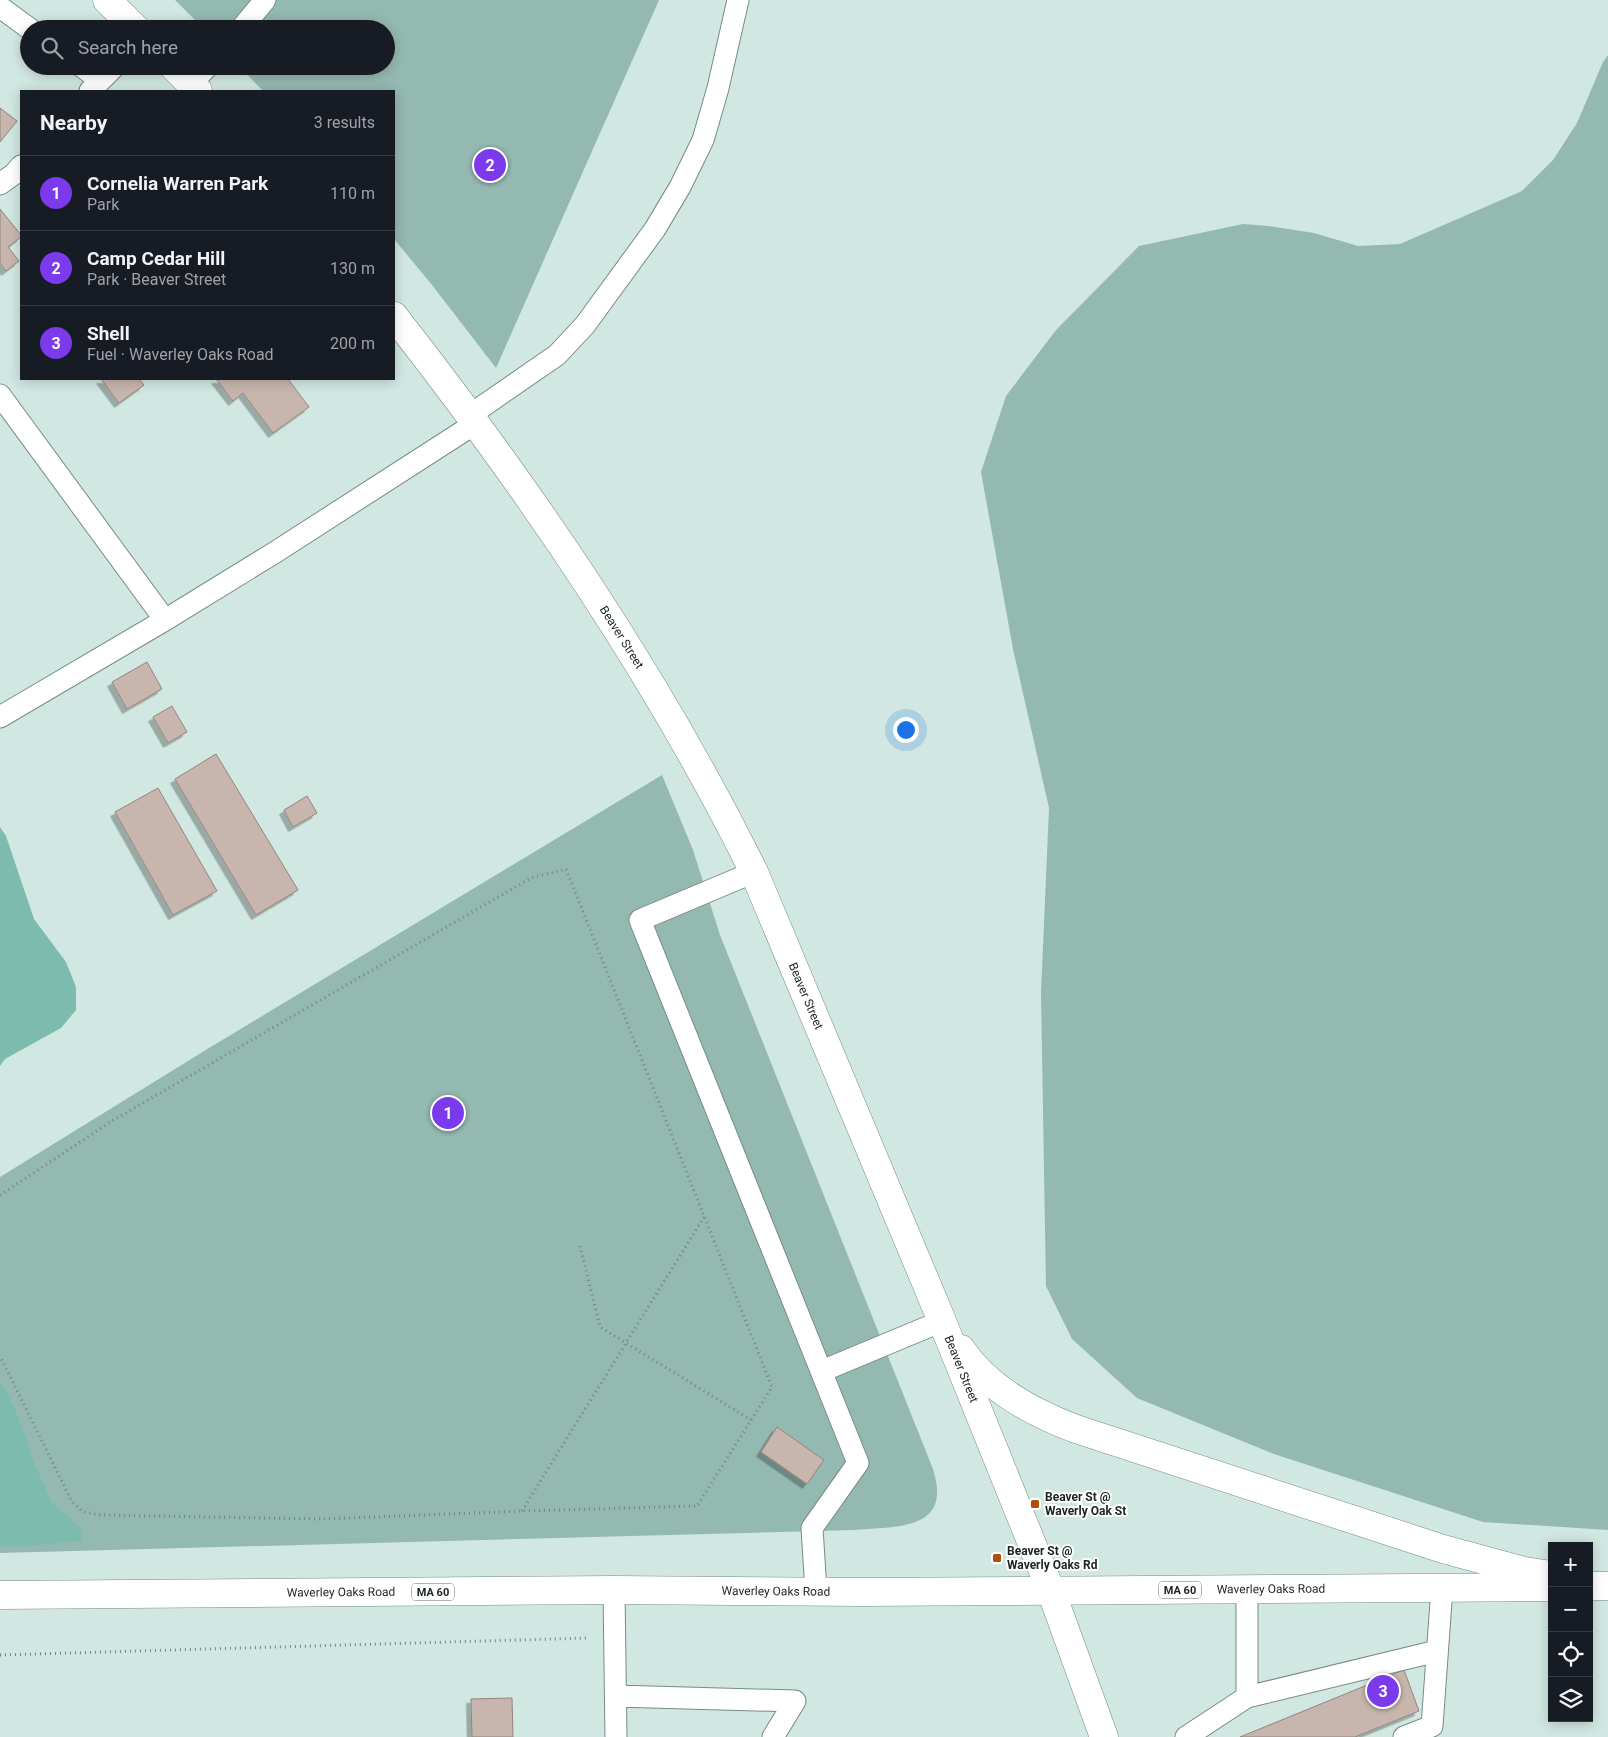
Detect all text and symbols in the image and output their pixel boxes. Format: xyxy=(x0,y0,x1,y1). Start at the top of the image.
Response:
search box xyxy=(20,20,395,75)
icon: search xyxy=(38,34,66,62)
text: Search here xyxy=(78,36,178,59)
text: Nearby xyxy=(40,111,107,135)
text: 3 results xyxy=(314,113,375,132)
pin: 2 xyxy=(474,146,506,184)
text: Cornelia Warren Park xyxy=(87,172,268,195)
text: 1 xyxy=(51,184,61,203)
text: 110 m xyxy=(330,184,375,203)
text: Park xyxy=(87,195,119,214)
text: Camp Cedar Hill xyxy=(87,247,225,270)
text: 2 xyxy=(51,259,61,278)
text: 130 m xyxy=(330,259,375,278)
text: Park · Beaver Street xyxy=(87,270,226,289)
text: Shell xyxy=(87,322,130,345)
text: 3 xyxy=(51,334,61,353)
text: 200 m xyxy=(330,334,375,353)
text: Fuel · Waverley Oaks Road xyxy=(87,345,274,364)
street label: Beaver Street xyxy=(597,603,647,671)
your location xyxy=(893,717,919,743)
street label: Beaver Street xyxy=(786,961,826,1032)
pin: 1 xyxy=(432,1094,464,1132)
street label: Beaver Street xyxy=(942,1333,981,1405)
place label: Beaver St @ Waverly Oak St xyxy=(1045,1490,1126,1518)
marker: Beaver St @ Waverly Oak St xyxy=(1029,1498,1041,1510)
map controls xyxy=(1548,1542,1593,1722)
button: + xyxy=(1548,1542,1593,1587)
place label: Beaver St @ Waverly Oaks Rd xyxy=(1007,1544,1098,1572)
marker: Beaver St @ Waverly Oaks Rd xyxy=(991,1552,1003,1564)
road number: MA 60 xyxy=(1159,1582,1201,1598)
street label: Waverley Oaks Road xyxy=(1217,1582,1325,1596)
road number: MA 60 xyxy=(412,1584,454,1600)
street label: Waverley Oaks Road xyxy=(722,1584,830,1599)
street label: Waverley Oaks Road xyxy=(287,1585,395,1600)
button: − xyxy=(1548,1587,1593,1632)
button: locate xyxy=(1548,1632,1593,1677)
pin: 3 xyxy=(1367,1672,1399,1710)
button: layers xyxy=(1548,1677,1593,1722)

